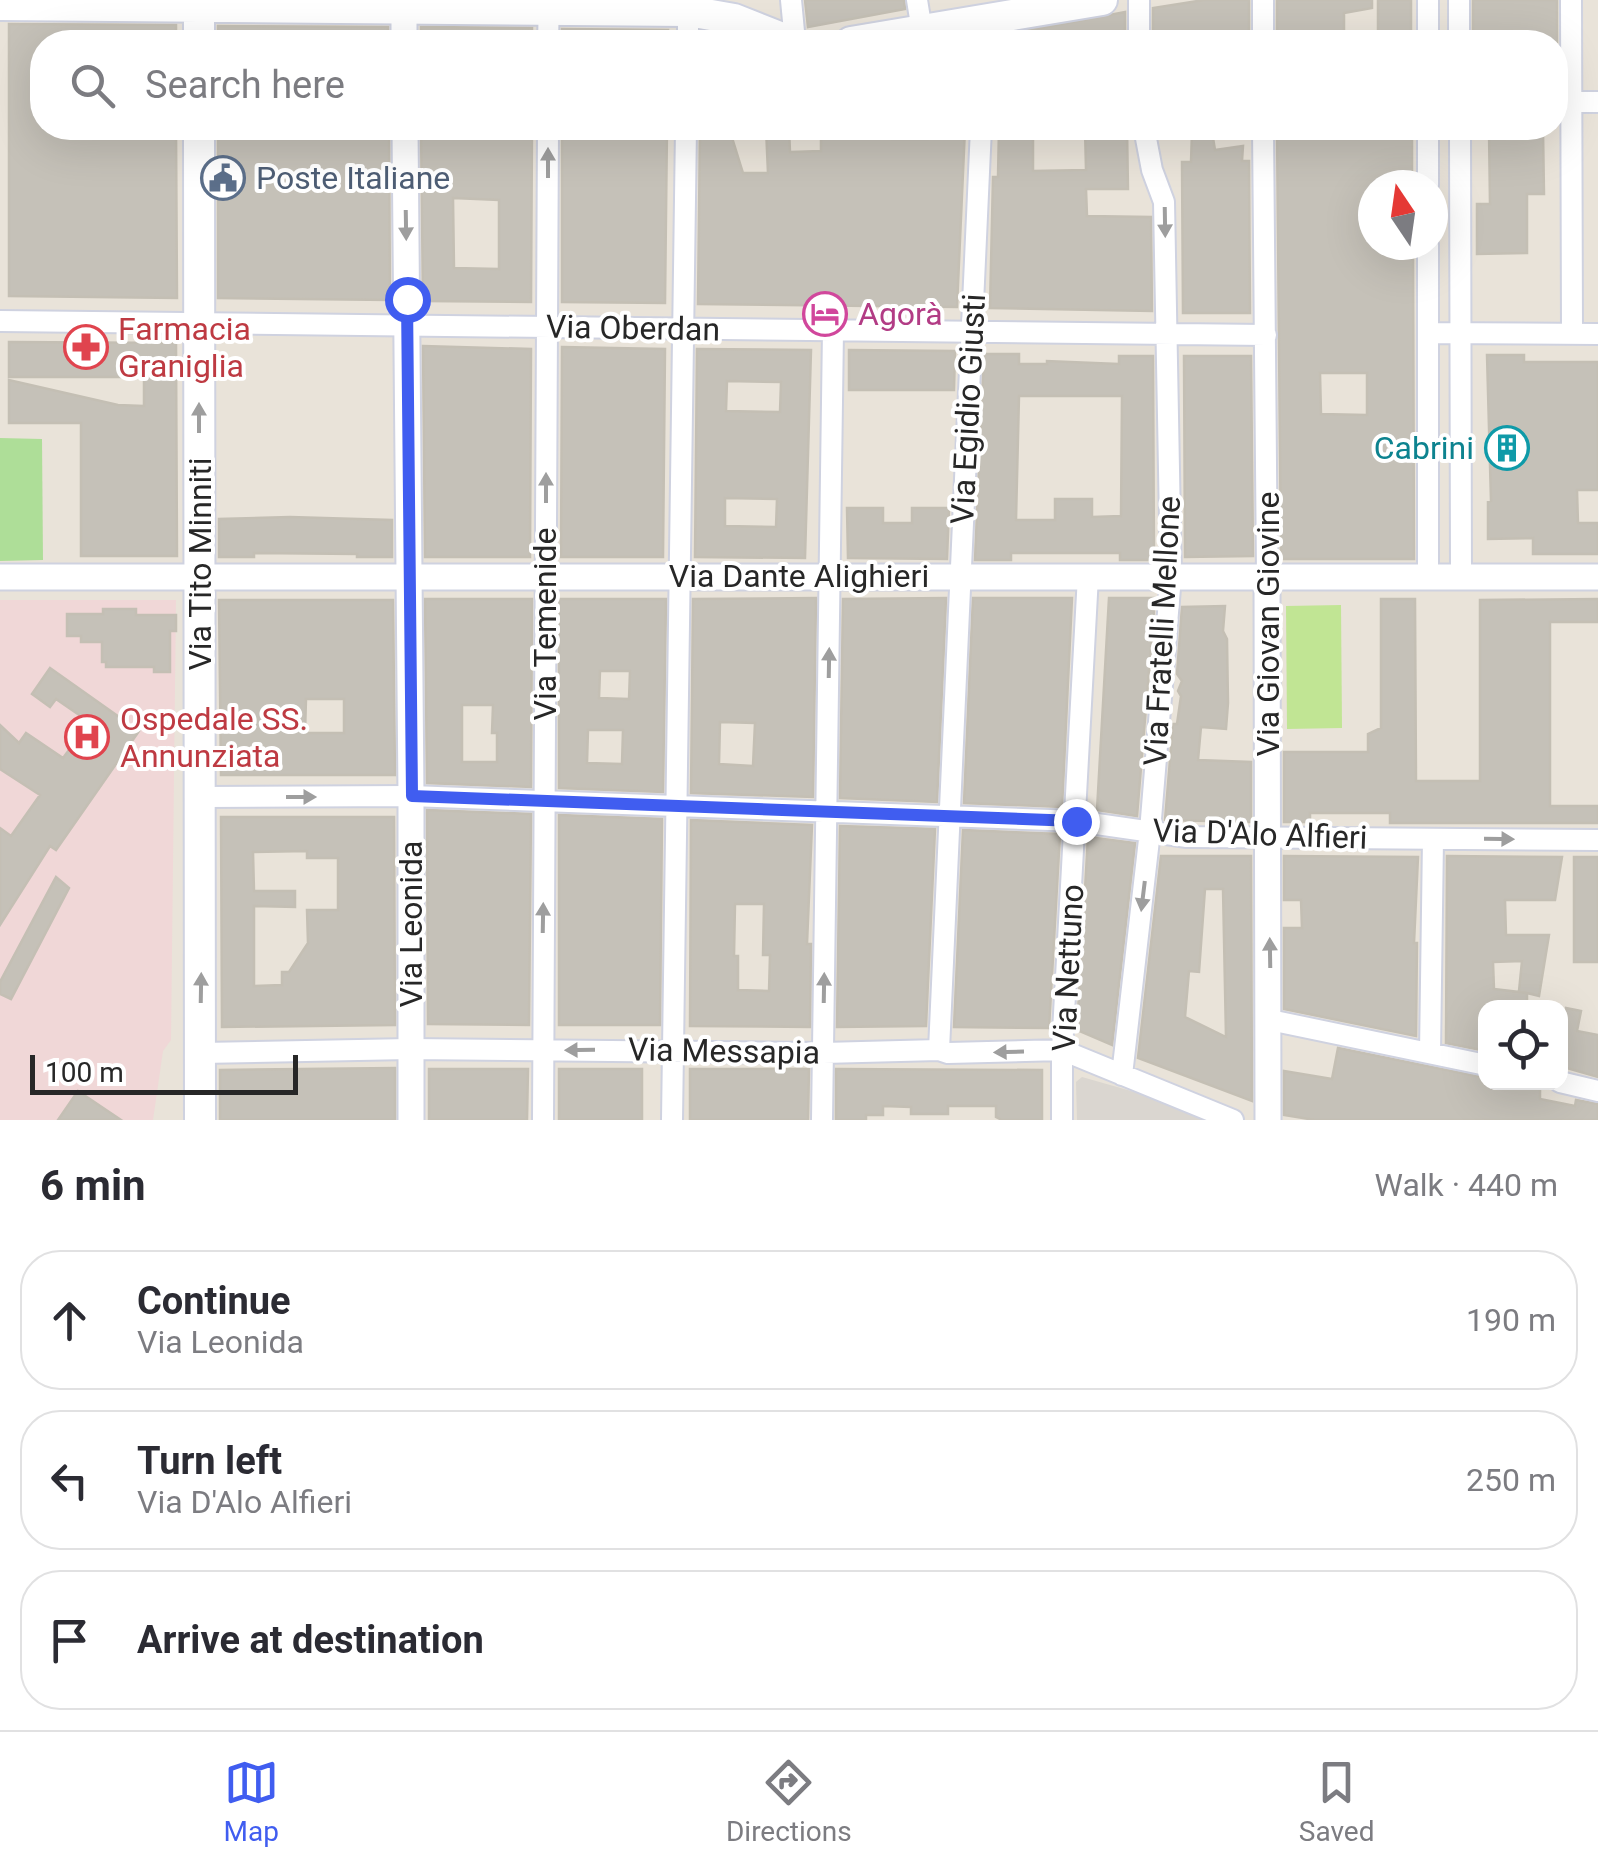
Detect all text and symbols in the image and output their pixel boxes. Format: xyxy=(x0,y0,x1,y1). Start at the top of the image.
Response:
search box xyxy=(30,30,1568,140)
icon: search xyxy=(65,58,120,113)
text: Search here xyxy=(145,63,345,107)
one-way arrow xyxy=(540,146,556,178)
public building icon: Poste Italiane xyxy=(200,155,246,201)
place label: Poste Italiane xyxy=(256,159,450,197)
north arrow xyxy=(1358,170,1448,260)
one-way arrow xyxy=(1157,206,1173,238)
one-way arrow xyxy=(398,209,414,241)
route start xyxy=(385,277,431,323)
hotel icon: Agorà xyxy=(802,291,848,337)
street label: Via Egidio Giusti xyxy=(943,293,993,525)
place label: Agorà xyxy=(858,295,943,333)
street label: Via Oberdan xyxy=(546,307,720,349)
place label: Farmacia Graniglia xyxy=(118,310,251,385)
pharmacy icon: Farmacia Graniglia xyxy=(63,324,109,370)
one-way arrow xyxy=(191,401,207,433)
building icon: Cabrini xyxy=(1484,425,1530,471)
place label: Cabrini xyxy=(1374,429,1474,467)
street label: Via Tito Minniti xyxy=(181,457,219,671)
one-way arrow xyxy=(538,471,554,503)
street label: Via Giovan Giovine xyxy=(1249,492,1287,756)
street label: Via Fratelli Mellone xyxy=(1136,495,1188,767)
street label: Via Temenide xyxy=(526,528,564,720)
street label: Via Dante Alighieri xyxy=(669,557,929,595)
one-way arrow xyxy=(821,646,837,678)
place label: Ospedale SS. Annunziata xyxy=(120,700,308,775)
hospital icon: Ospedale SS. Annunziata xyxy=(64,714,110,760)
one-way arrow xyxy=(285,789,317,805)
route end xyxy=(1054,799,1100,845)
street label: Via D'Alo Alfieri xyxy=(1152,811,1368,857)
one-way arrow xyxy=(1484,831,1516,847)
street label: Via Leonida xyxy=(392,841,430,1007)
one-way arrow xyxy=(1135,880,1151,912)
street label: Via Nettuno xyxy=(1045,883,1091,1053)
one-way arrow xyxy=(535,901,551,933)
one-way arrow xyxy=(1261,936,1277,968)
one-way arrow xyxy=(194,971,210,1003)
one-way arrow xyxy=(816,971,832,1003)
map controls xyxy=(1478,1000,1568,1090)
button: locate xyxy=(1478,1000,1568,1090)
street label: Via Messapia xyxy=(628,1030,820,1072)
one-way arrow xyxy=(564,1042,596,1058)
one-way arrow xyxy=(993,1044,1025,1060)
scale bar xyxy=(30,1050,298,1094)
text: 100 m xyxy=(45,1056,124,1089)
text: 6 min xyxy=(40,1161,146,1210)
text: Walk · 440 m xyxy=(1375,1166,1558,1204)
text: Continue xyxy=(137,1279,291,1323)
icon: ahead xyxy=(42,1293,97,1348)
text: 190 m xyxy=(1466,1301,1556,1339)
text: Via Leonida xyxy=(137,1323,304,1361)
text: Turn left xyxy=(137,1439,282,1483)
icon: left xyxy=(42,1453,97,1508)
text: 250 m xyxy=(1466,1461,1556,1499)
text: Via D'Alo Alfieri xyxy=(137,1483,352,1521)
icon: arrive xyxy=(42,1613,97,1668)
text: Arrive at destination xyxy=(137,1618,484,1662)
tab: Map xyxy=(224,1755,279,1848)
tab: Directions xyxy=(726,1755,852,1848)
tab: Saved xyxy=(1299,1755,1374,1848)

